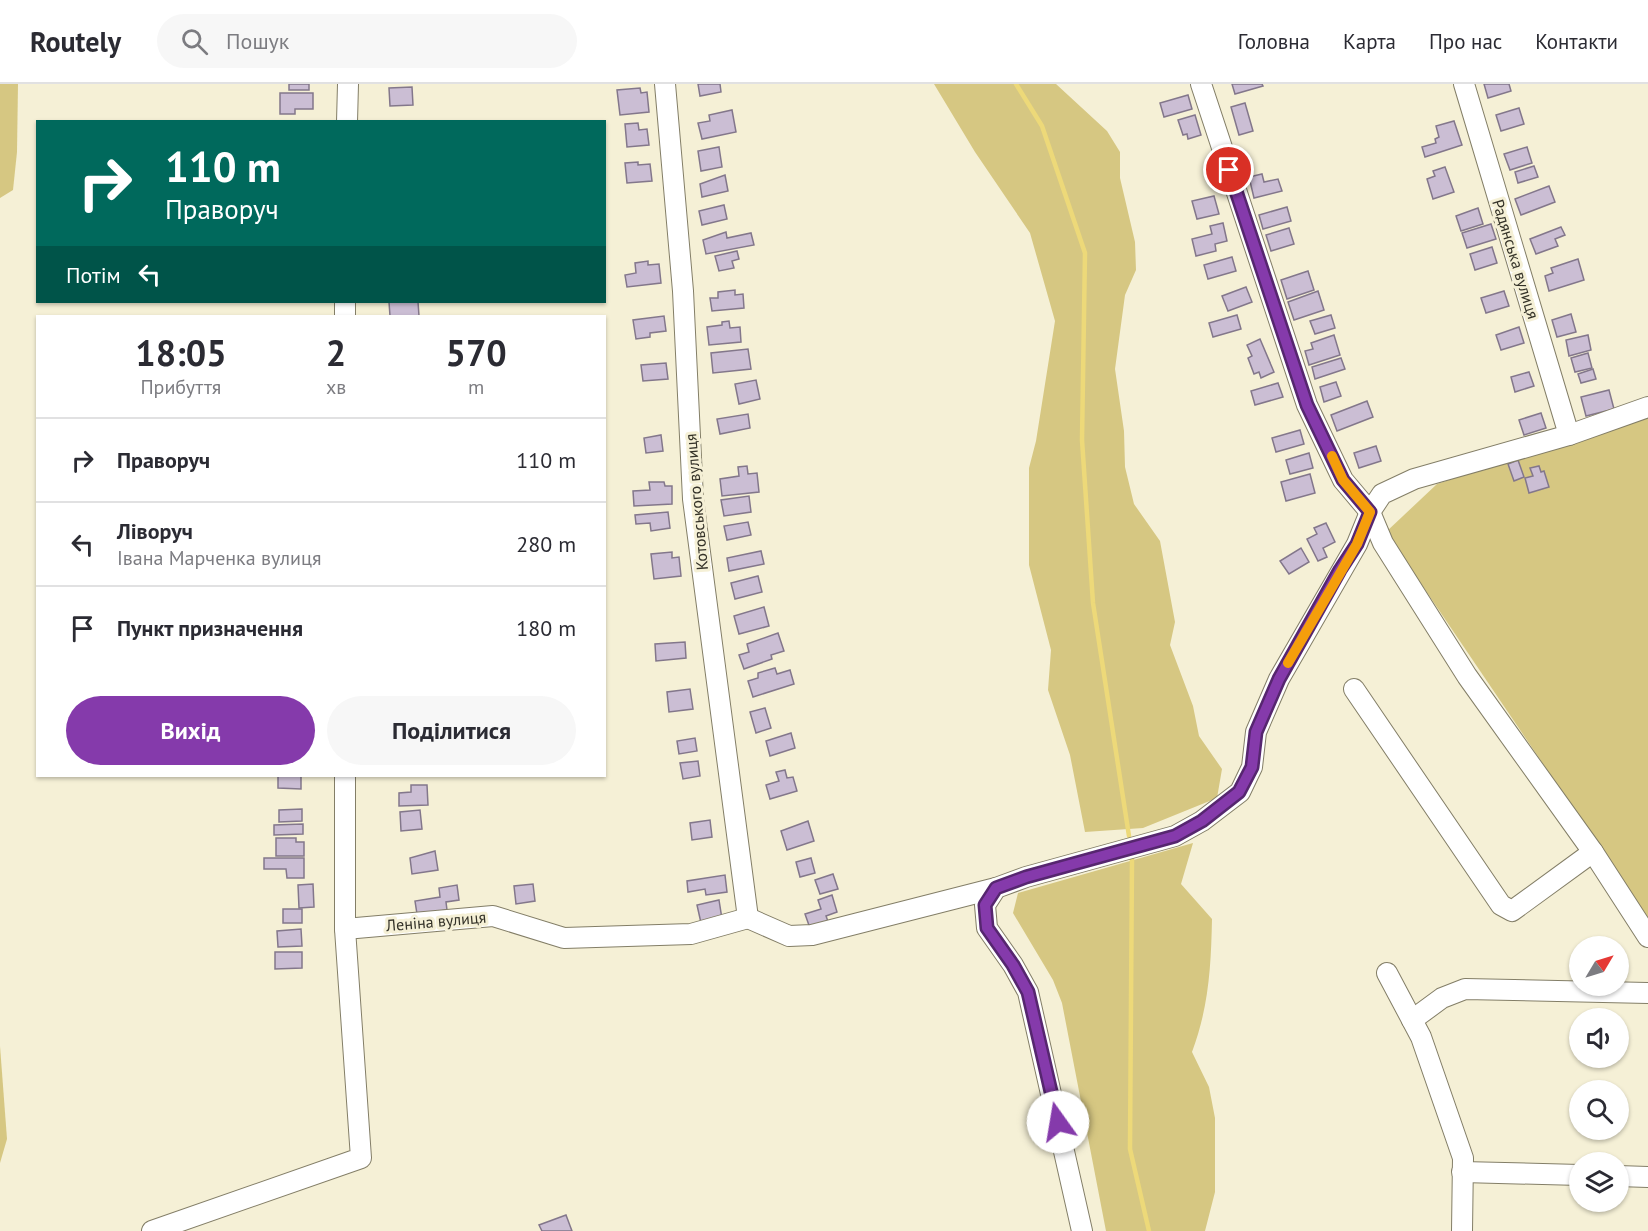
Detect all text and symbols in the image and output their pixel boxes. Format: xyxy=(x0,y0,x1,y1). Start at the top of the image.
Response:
search box xyxy=(157,14,577,68)
text: Routely xyxy=(30,23,121,60)
icon: search xyxy=(178,25,211,58)
text: Пошук xyxy=(226,27,289,55)
text: Головна xyxy=(1238,28,1310,55)
text: Карта xyxy=(1343,28,1396,55)
text: Про нас xyxy=(1429,28,1502,55)
text: Контакти xyxy=(1535,28,1618,55)
text: 110 m xyxy=(165,139,281,194)
icon: right xyxy=(66,144,144,222)
pin xyxy=(1203,144,1254,195)
icon: arrive xyxy=(1212,153,1245,186)
text: Праворуч xyxy=(165,192,279,226)
street label: Радянська вулиця xyxy=(1488,197,1544,321)
icon: left xyxy=(133,258,166,291)
text: Потім xyxy=(66,261,121,289)
text: 18:05 xyxy=(135,329,227,376)
text: 2 xyxy=(326,329,346,376)
text: 570 xyxy=(445,329,507,376)
text: Прибуття xyxy=(140,374,221,400)
text: хв xyxy=(326,374,346,400)
text: m xyxy=(468,374,484,400)
street label: Котовського вулиця xyxy=(680,433,712,571)
icon: right xyxy=(66,444,99,477)
text: Праворуч xyxy=(117,446,210,474)
text: 110 m xyxy=(516,446,576,474)
text: Ліворуч xyxy=(117,517,193,545)
icon: left xyxy=(66,528,99,561)
text: 280 m xyxy=(516,530,576,558)
text: Івана Марченка вулиця xyxy=(117,545,321,571)
icon: arrive xyxy=(66,612,99,645)
text: Пункт призначення xyxy=(117,614,303,642)
text: 180 m xyxy=(516,614,576,642)
button: Вихід xyxy=(66,696,315,765)
button: Поділитися xyxy=(327,696,576,765)
street label: Леніна вулиця xyxy=(384,907,487,935)
north arrow xyxy=(1569,936,1629,996)
map controls xyxy=(1569,936,1629,1212)
button: sound xyxy=(1569,1008,1629,1068)
button: search xyxy=(1569,1080,1629,1140)
position arrow xyxy=(1026,1090,1090,1154)
button: layers xyxy=(1569,1152,1629,1212)

